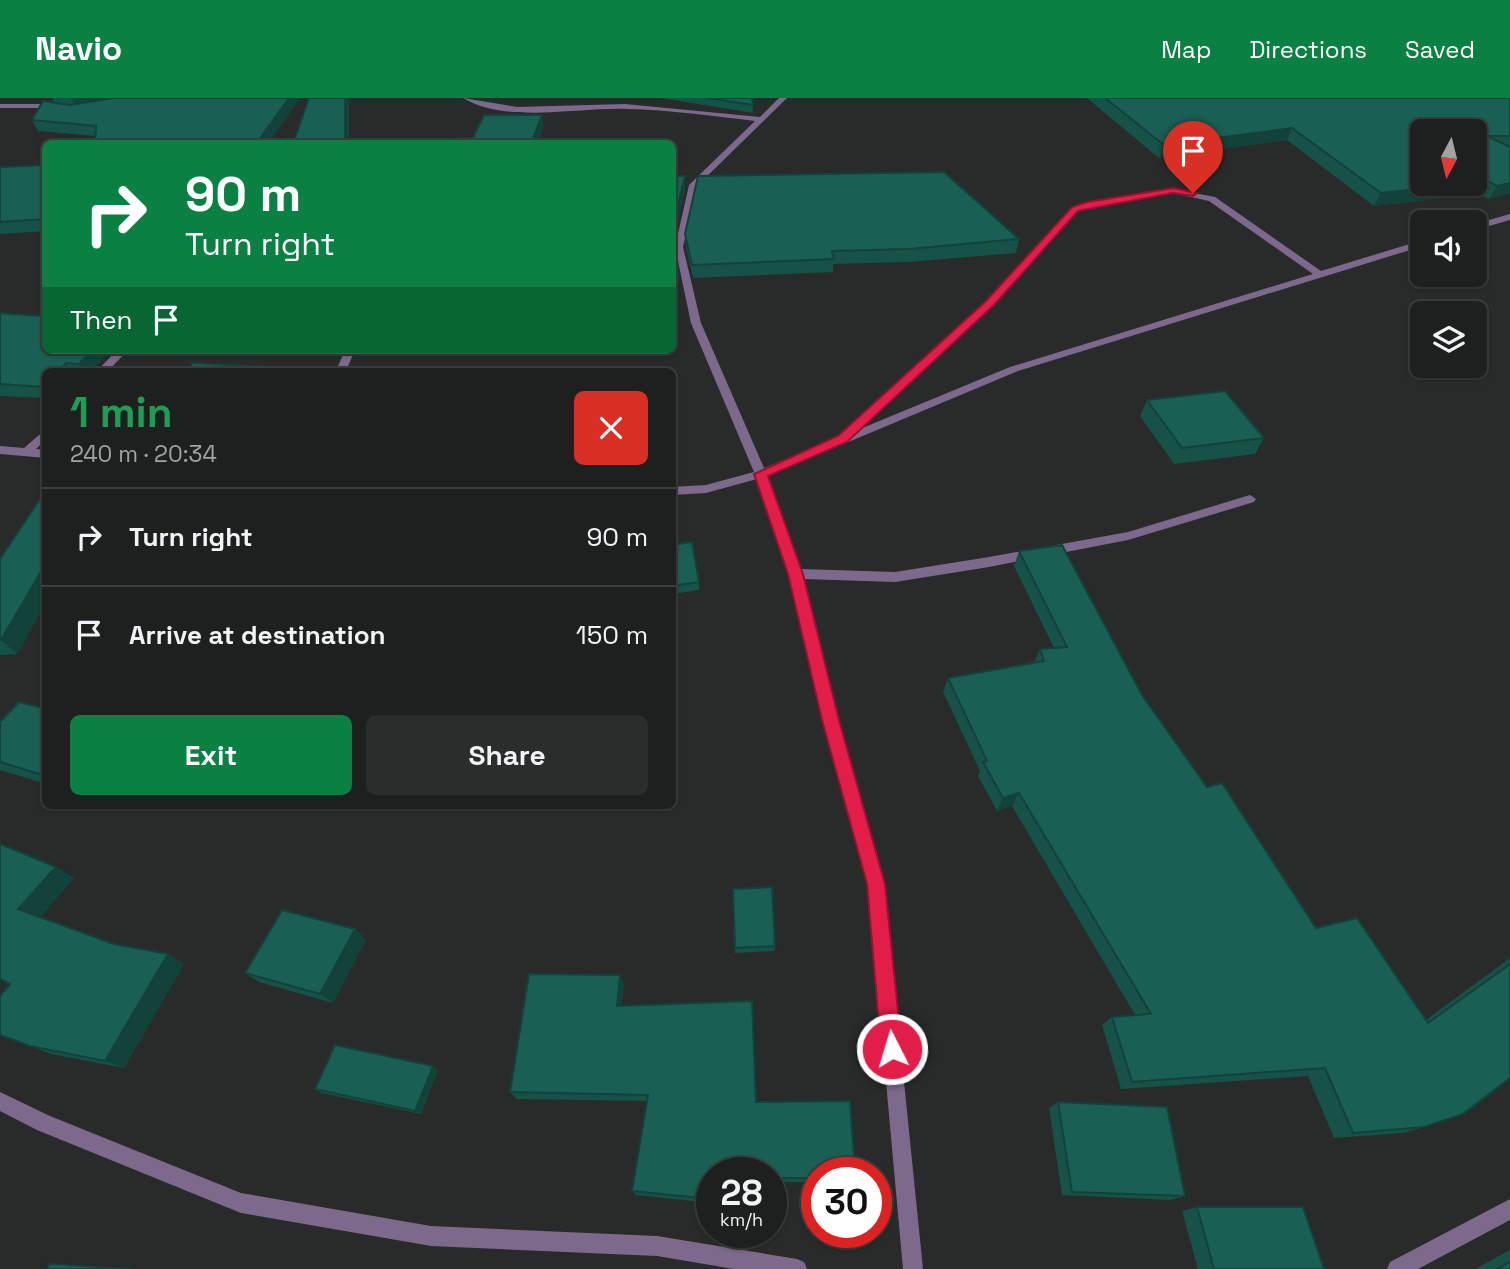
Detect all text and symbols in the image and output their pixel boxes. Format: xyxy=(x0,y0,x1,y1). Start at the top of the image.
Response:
text: Navio xyxy=(35,28,122,70)
text: Map xyxy=(1161,34,1211,65)
text: Directions xyxy=(1249,34,1367,65)
text: Saved xyxy=(1405,34,1475,65)
north arrow xyxy=(1410,119,1488,196)
map controls xyxy=(1410,119,1487,378)
pin xyxy=(1163,121,1223,193)
icon: arrive xyxy=(1174,132,1212,170)
text: 90 m xyxy=(185,163,301,225)
icon: right xyxy=(70,168,161,259)
button: sound xyxy=(1410,210,1487,287)
text: Turn right xyxy=(185,224,335,264)
icon: arrive xyxy=(147,301,185,339)
button: layers xyxy=(1410,301,1487,378)
text: Then xyxy=(70,303,133,337)
text: 1 min xyxy=(70,386,173,439)
button: close xyxy=(574,391,648,465)
text: 240 m · 20:34 xyxy=(70,439,217,469)
icon: right xyxy=(70,518,108,556)
text: Turn right xyxy=(129,520,253,554)
text: 90 m xyxy=(586,520,648,554)
icon: arrive xyxy=(70,616,108,654)
text: Arrive at destination xyxy=(129,618,386,652)
text: 150 m xyxy=(576,618,648,652)
button: Exit xyxy=(70,715,352,795)
button: Share xyxy=(366,715,648,795)
position arrow xyxy=(855,1012,929,1086)
speed limit sign: 30 xyxy=(801,1157,892,1248)
text: 28 xyxy=(721,1171,762,1215)
text: km/h xyxy=(720,1208,763,1231)

